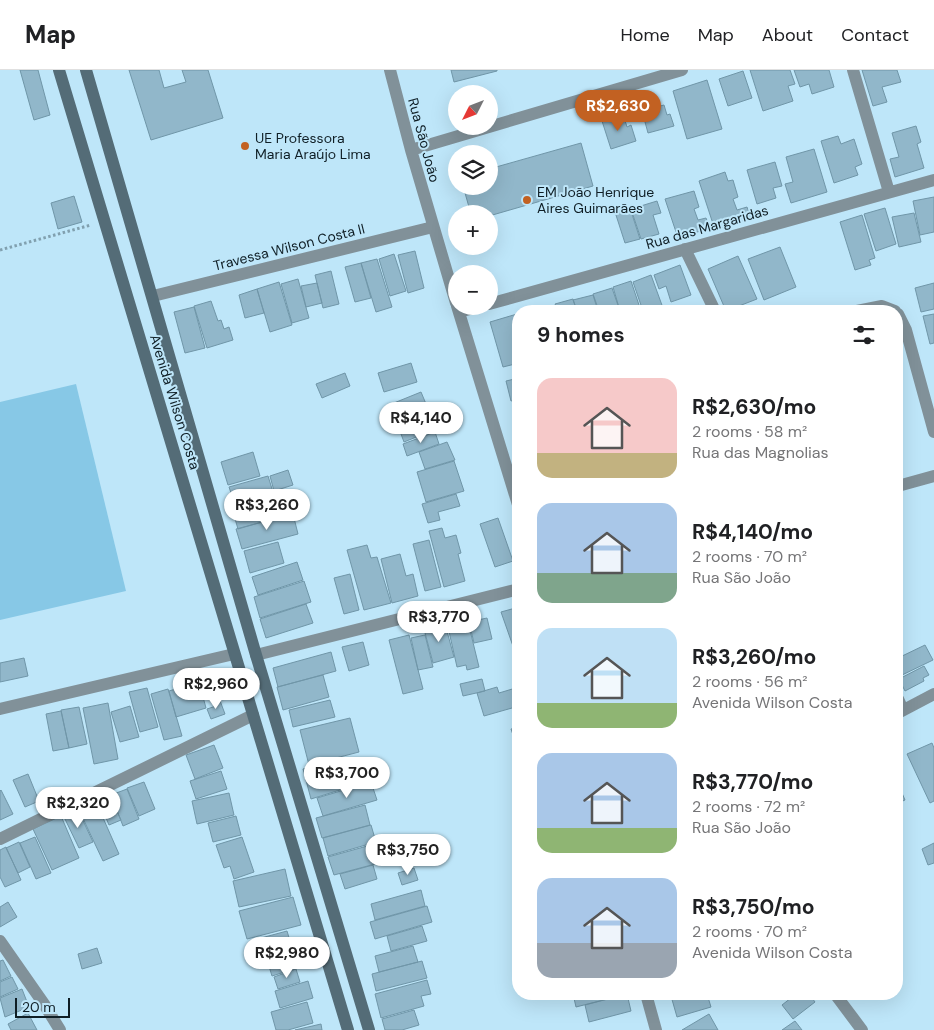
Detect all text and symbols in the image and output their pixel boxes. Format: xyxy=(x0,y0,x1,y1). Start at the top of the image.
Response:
text: Map xyxy=(25,19,76,50)
text: Home xyxy=(620,23,670,47)
text: Map xyxy=(698,23,734,47)
text: About xyxy=(762,23,813,47)
text: Contact xyxy=(841,23,909,47)
north arrow xyxy=(448,85,498,135)
map controls xyxy=(448,85,498,315)
pin: R$2,630 xyxy=(572,90,664,132)
text: R$2,630 xyxy=(586,95,650,116)
street label: Rua São João xyxy=(404,96,444,184)
place label: UE Professora Maria Araújo Lima xyxy=(255,129,371,163)
marker: UE Professora Maria Araújo Lima xyxy=(239,140,251,152)
button: layers xyxy=(448,145,498,195)
place label: EM João Henrique Aires Guimarães xyxy=(537,183,654,217)
marker: EM João Henrique Aires Guimarães xyxy=(521,194,533,206)
street label: Rua das Margaridas xyxy=(644,201,770,253)
button: + xyxy=(448,205,498,255)
street label: Travessa Wilson Costa II xyxy=(211,219,367,275)
button: − xyxy=(448,265,498,315)
text: 9 homes xyxy=(537,321,625,349)
icon: filters xyxy=(850,321,878,349)
street label: Avenida Wilson Costa xyxy=(146,332,204,472)
text: R$2,630/mo xyxy=(692,393,816,421)
icon: home xyxy=(577,398,637,458)
pin: R$4,140 xyxy=(375,402,467,444)
text: R$4,140 xyxy=(390,407,452,428)
text: 2 rooms · 58 m² xyxy=(692,421,807,442)
text: Rua das Magnolias xyxy=(692,442,829,463)
pin: R$3,260 xyxy=(221,488,313,531)
text: R$3,260 xyxy=(235,494,299,515)
text: R$4,140/mo xyxy=(692,518,813,546)
icon: home xyxy=(577,523,637,583)
text: 2 rooms · 70 m² xyxy=(692,546,807,567)
text: Rua São João xyxy=(692,567,791,588)
pin: R$3,770 xyxy=(393,600,485,643)
text: R$3,770 xyxy=(408,606,470,627)
text: R$3,260/mo xyxy=(692,643,816,671)
icon: home xyxy=(577,648,637,708)
pin: R$2,960 xyxy=(170,668,262,710)
text: 2 rooms · 56 m² xyxy=(692,671,808,692)
text: R$2,960 xyxy=(184,673,248,694)
text: Avenida Wilson Costa xyxy=(692,692,852,713)
pin: R$3,700 xyxy=(301,756,393,799)
text: R$3,700 xyxy=(315,762,379,783)
text: R$3,770/mo xyxy=(692,768,813,796)
icon: home xyxy=(577,773,637,833)
pin: R$2,320 xyxy=(32,786,124,829)
text: R$2,320 xyxy=(46,792,110,813)
text: 2 rooms · 72 m² xyxy=(692,796,805,817)
text: Rua São João xyxy=(692,817,791,838)
pin: R$3,750 xyxy=(362,834,454,876)
text: R$3,750 xyxy=(377,839,439,860)
text: R$3,750/mo xyxy=(692,893,815,921)
icon: home xyxy=(577,898,637,958)
text: 2 rooms · 70 m² xyxy=(692,921,807,942)
pin: R$2,980 xyxy=(241,936,333,979)
text: R$2,980 xyxy=(255,942,319,963)
text: Avenida Wilson Costa xyxy=(692,942,852,963)
scale bar xyxy=(15,995,70,1018)
text: 20 m xyxy=(22,998,56,1016)

